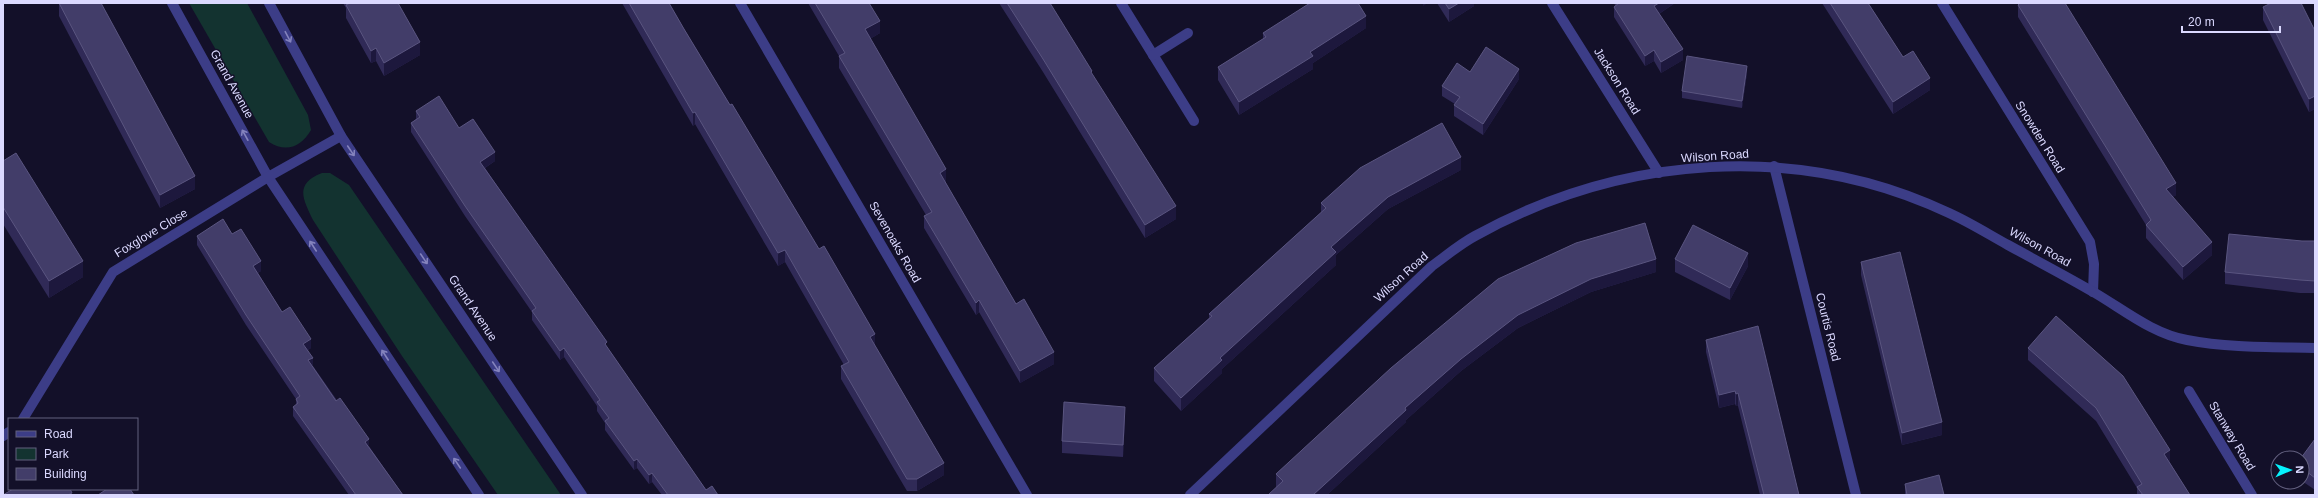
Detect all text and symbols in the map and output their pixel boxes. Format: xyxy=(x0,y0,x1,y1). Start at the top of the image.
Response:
scale bar xyxy=(2182,8,2280,34)
text: 20 m xyxy=(2188,15,2215,29)
one-way arrow xyxy=(285,31,292,43)
street label: Jackson Road xyxy=(1591,45,1643,117)
street label: Grand Avenue xyxy=(207,47,257,121)
street label: Snowden Road xyxy=(2012,98,2068,176)
one-way arrow xyxy=(241,130,249,142)
one-way arrow xyxy=(347,145,355,156)
street label: Wilson Road xyxy=(1681,147,1749,165)
street label: Sevenoaks Road xyxy=(866,199,924,285)
street label: Foxglove Close xyxy=(112,206,190,260)
street label: Wilson Road xyxy=(2007,224,2073,270)
one-way arrow xyxy=(309,240,317,252)
street label: Wilson Road xyxy=(1371,249,1431,305)
one-way arrow xyxy=(420,253,428,265)
street label: Grand Avenue xyxy=(446,272,500,344)
street label: Courtis Road xyxy=(1813,291,1843,363)
one-way arrow xyxy=(381,349,389,360)
one-way arrow xyxy=(492,361,500,372)
street label: Stanway Road xyxy=(2206,399,2258,473)
legend xyxy=(8,418,138,490)
text: Road xyxy=(44,427,73,441)
text: Park xyxy=(44,447,70,461)
north arrow xyxy=(2270,450,2310,490)
one-way arrow xyxy=(453,458,461,469)
text: N xyxy=(2294,465,2306,474)
text: Building xyxy=(44,467,87,481)

